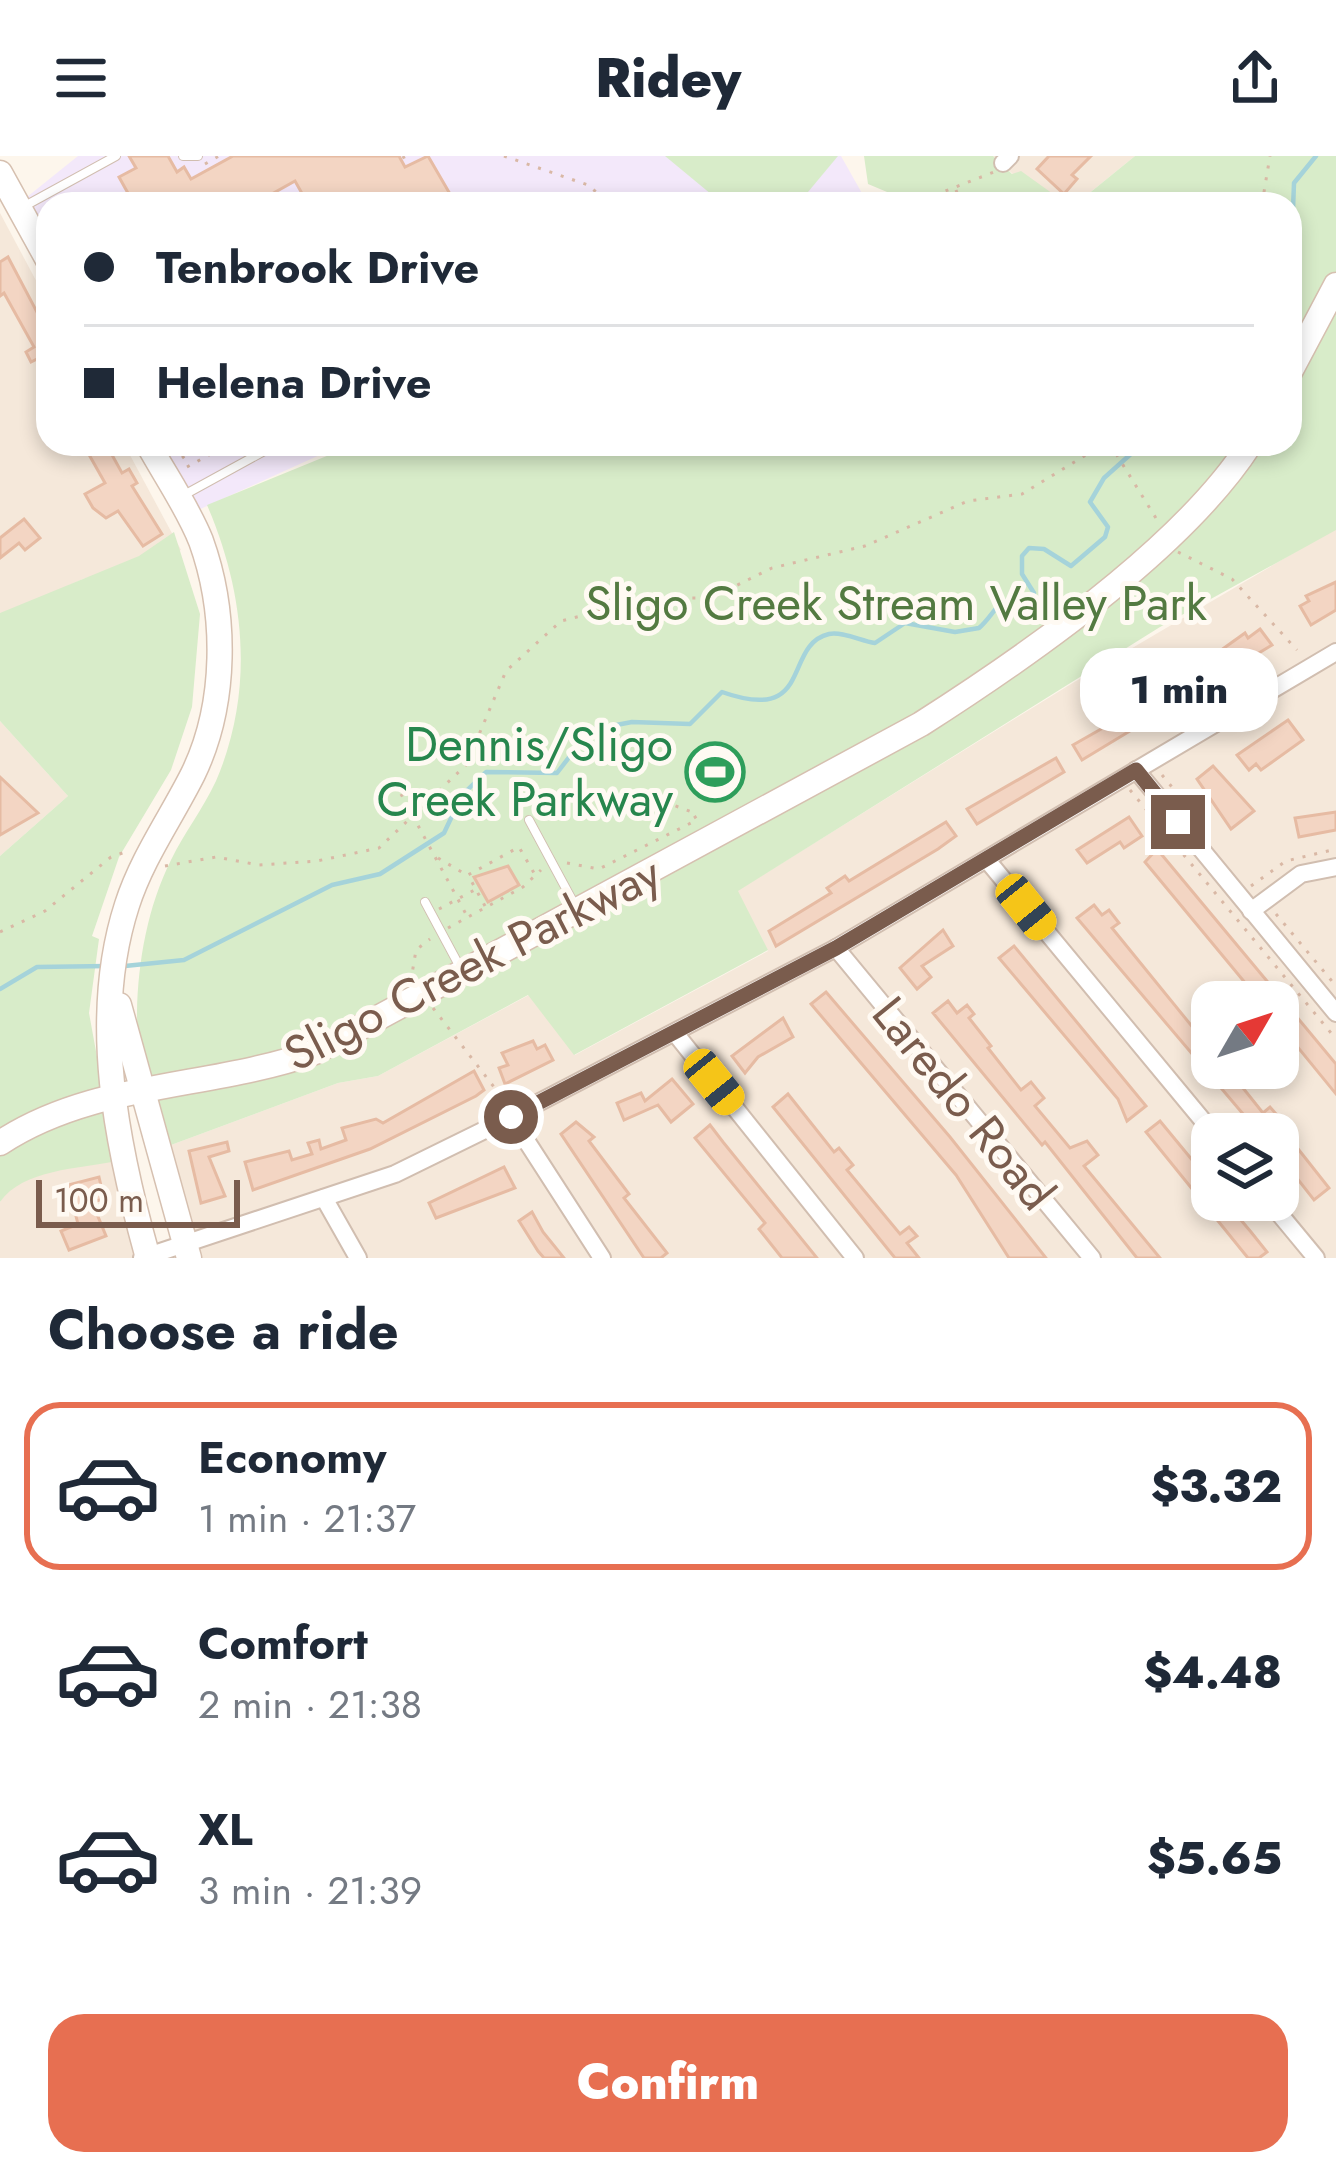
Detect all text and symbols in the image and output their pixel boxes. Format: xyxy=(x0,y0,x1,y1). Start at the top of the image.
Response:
text: Ridey xyxy=(595,39,741,117)
icon: menu xyxy=(48,45,114,111)
icon: share xyxy=(1222,45,1288,111)
text: Tenbrook Drive xyxy=(156,235,479,300)
text: Helena Drive xyxy=(156,350,431,415)
park label: Sligo Creek Stream Valley Park xyxy=(585,569,1208,638)
callout: 1 min xyxy=(1079,648,1277,732)
text: 1 min xyxy=(1130,661,1228,718)
place label: Dennis/Sligo Creek Parkway xyxy=(377,710,674,834)
sports icon: Dennis/Sligo Creek Parkway xyxy=(684,741,746,803)
route end xyxy=(1151,795,1205,849)
street label: Sligo Creek Parkway xyxy=(272,838,673,1088)
car xyxy=(989,868,1063,946)
north arrow xyxy=(1191,981,1299,1089)
map controls xyxy=(1191,981,1299,1221)
street label: Laredo Road xyxy=(856,982,1071,1225)
car xyxy=(677,1043,751,1121)
route start xyxy=(484,1090,538,1144)
button: layers xyxy=(1191,1113,1299,1221)
scale bar xyxy=(36,1174,240,1227)
text: 100 m xyxy=(54,1177,144,1224)
text: Choose a ride xyxy=(48,1291,399,1369)
text: Economy xyxy=(198,1425,386,1490)
icon: car xyxy=(54,1432,162,1540)
text: $3.32 xyxy=(1151,1454,1282,1519)
text: 1 min · 21:37 xyxy=(198,1490,416,1547)
text: Comfort xyxy=(198,1611,368,1676)
icon: car xyxy=(54,1618,162,1726)
text: $4.48 xyxy=(1143,1640,1282,1705)
text: 2 min · 21:38 xyxy=(198,1676,422,1733)
text: XL xyxy=(198,1797,253,1862)
icon: car xyxy=(54,1804,162,1912)
text: $5.65 xyxy=(1147,1826,1282,1891)
text: 3 min · 21:39 xyxy=(198,1862,422,1919)
button: Confirm xyxy=(48,2014,1288,2152)

